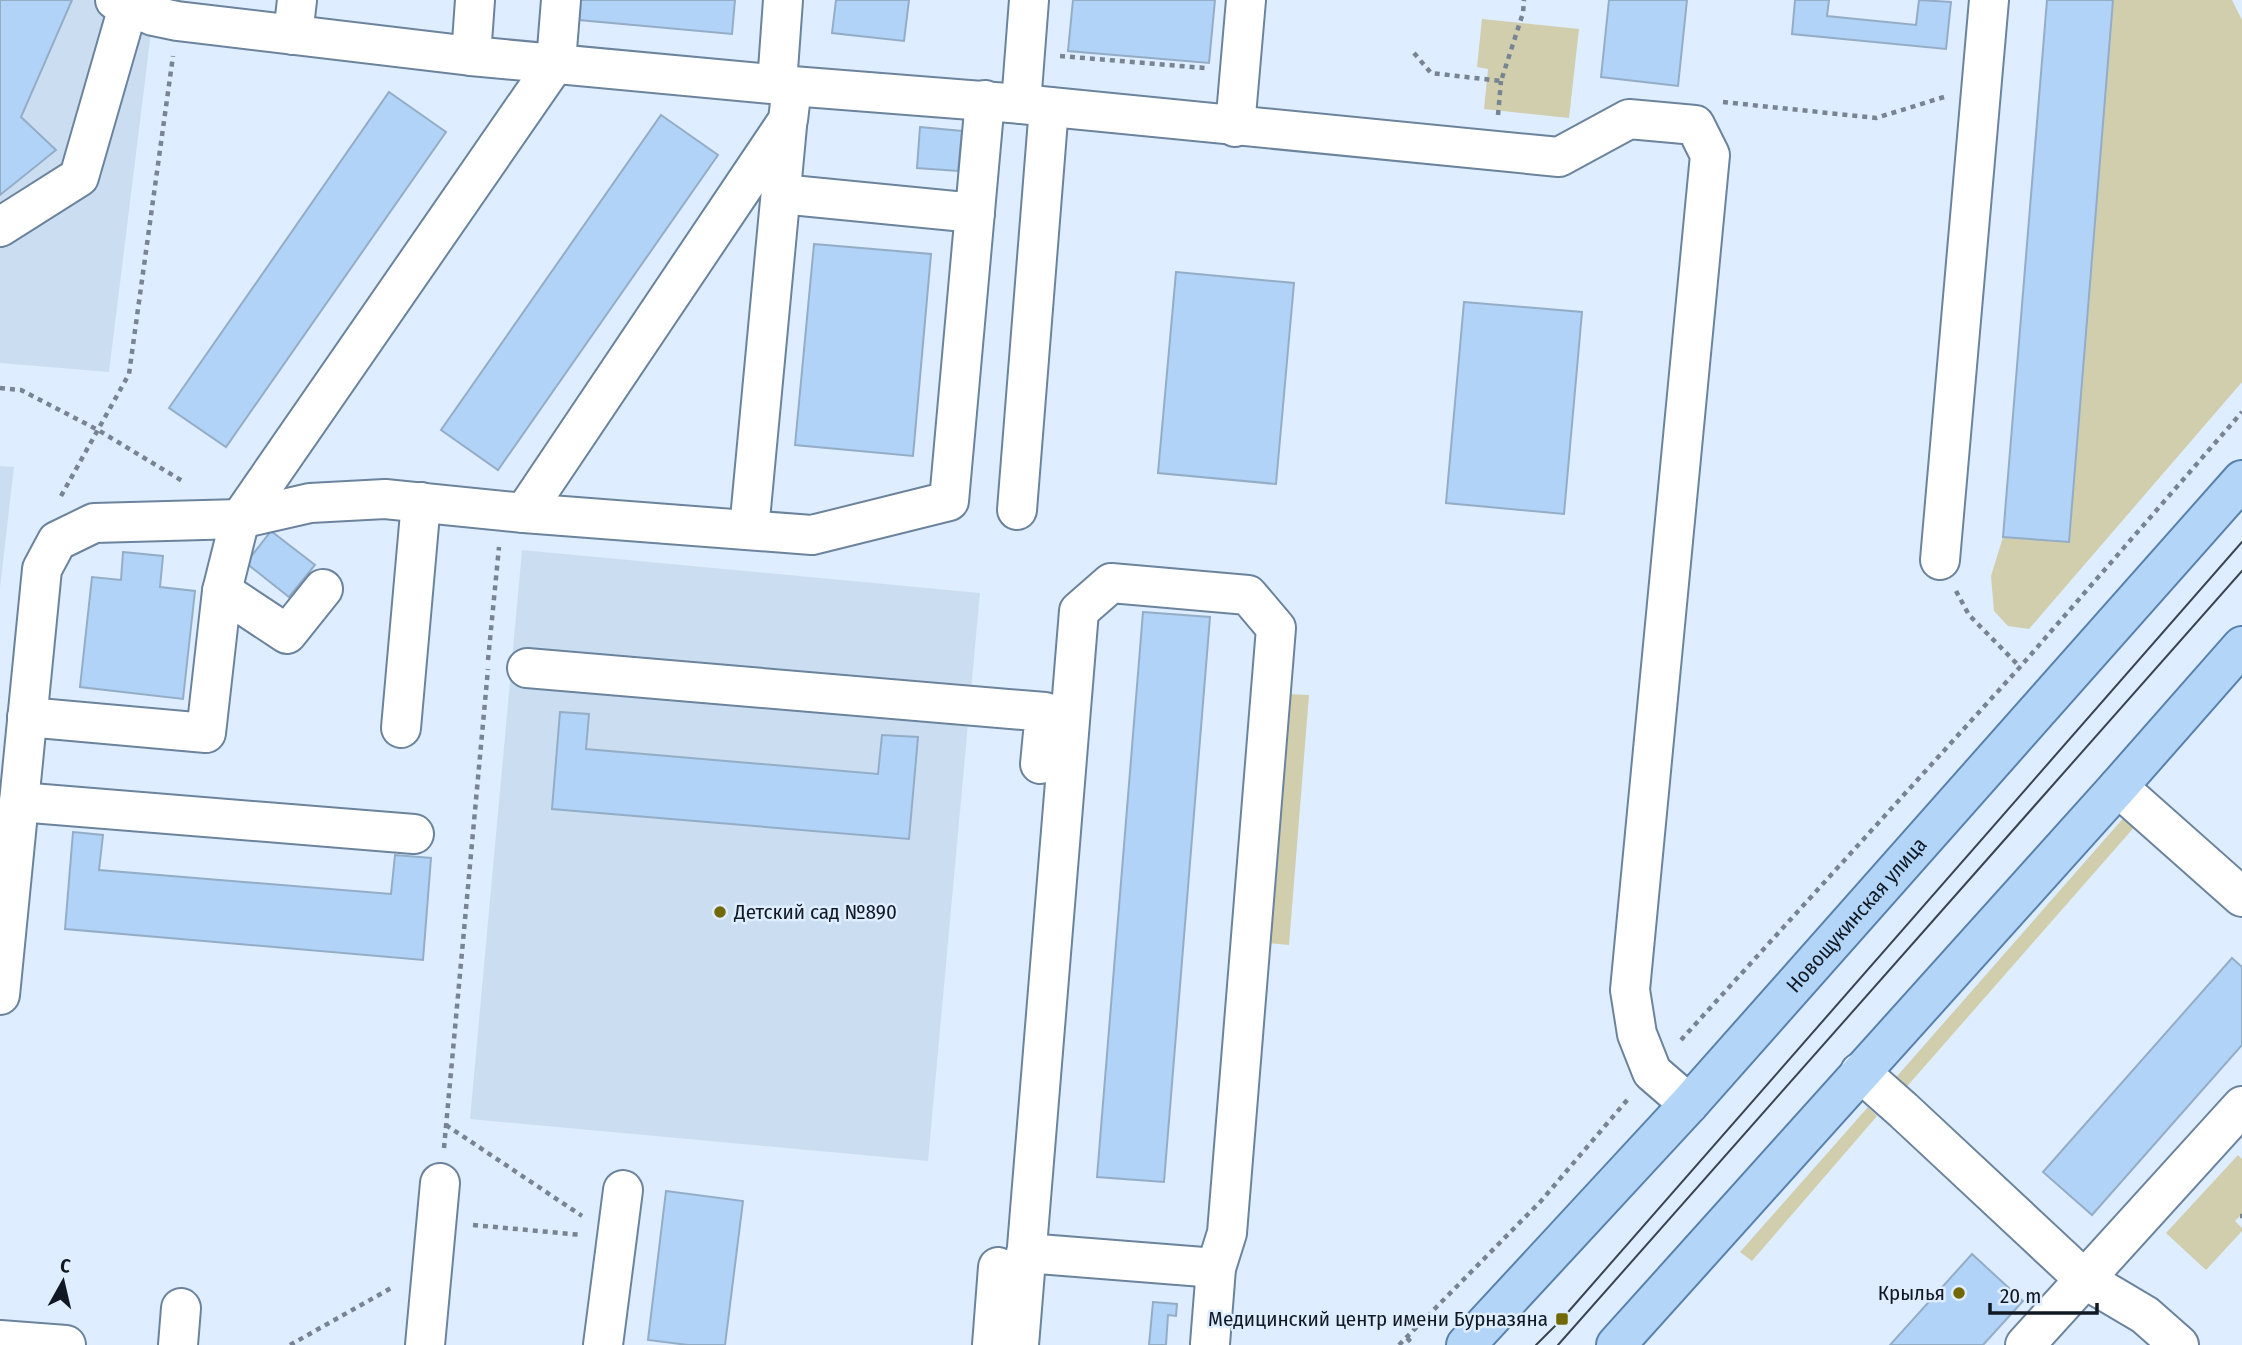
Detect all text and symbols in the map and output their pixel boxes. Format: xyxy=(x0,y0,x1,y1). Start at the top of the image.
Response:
street label: Новощукинская улица xyxy=(1781,832,1932,998)
place label: Детский сад №890 xyxy=(733,899,897,925)
marker: Детский сад №890 xyxy=(712,904,728,920)
north arrow xyxy=(28,1247,98,1317)
text: С xyxy=(59,1254,72,1278)
scale bar xyxy=(1990,1272,2097,1316)
place label: Крылья xyxy=(1878,1280,1945,1306)
text: 20 m xyxy=(2000,1283,2041,1309)
marker: Крылья xyxy=(1951,1285,1967,1301)
place label: Медицинский центр имени Бурназяна xyxy=(1208,1306,1548,1332)
marker: Медицинский центр имени Бурназяна xyxy=(1554,1311,1570,1327)

